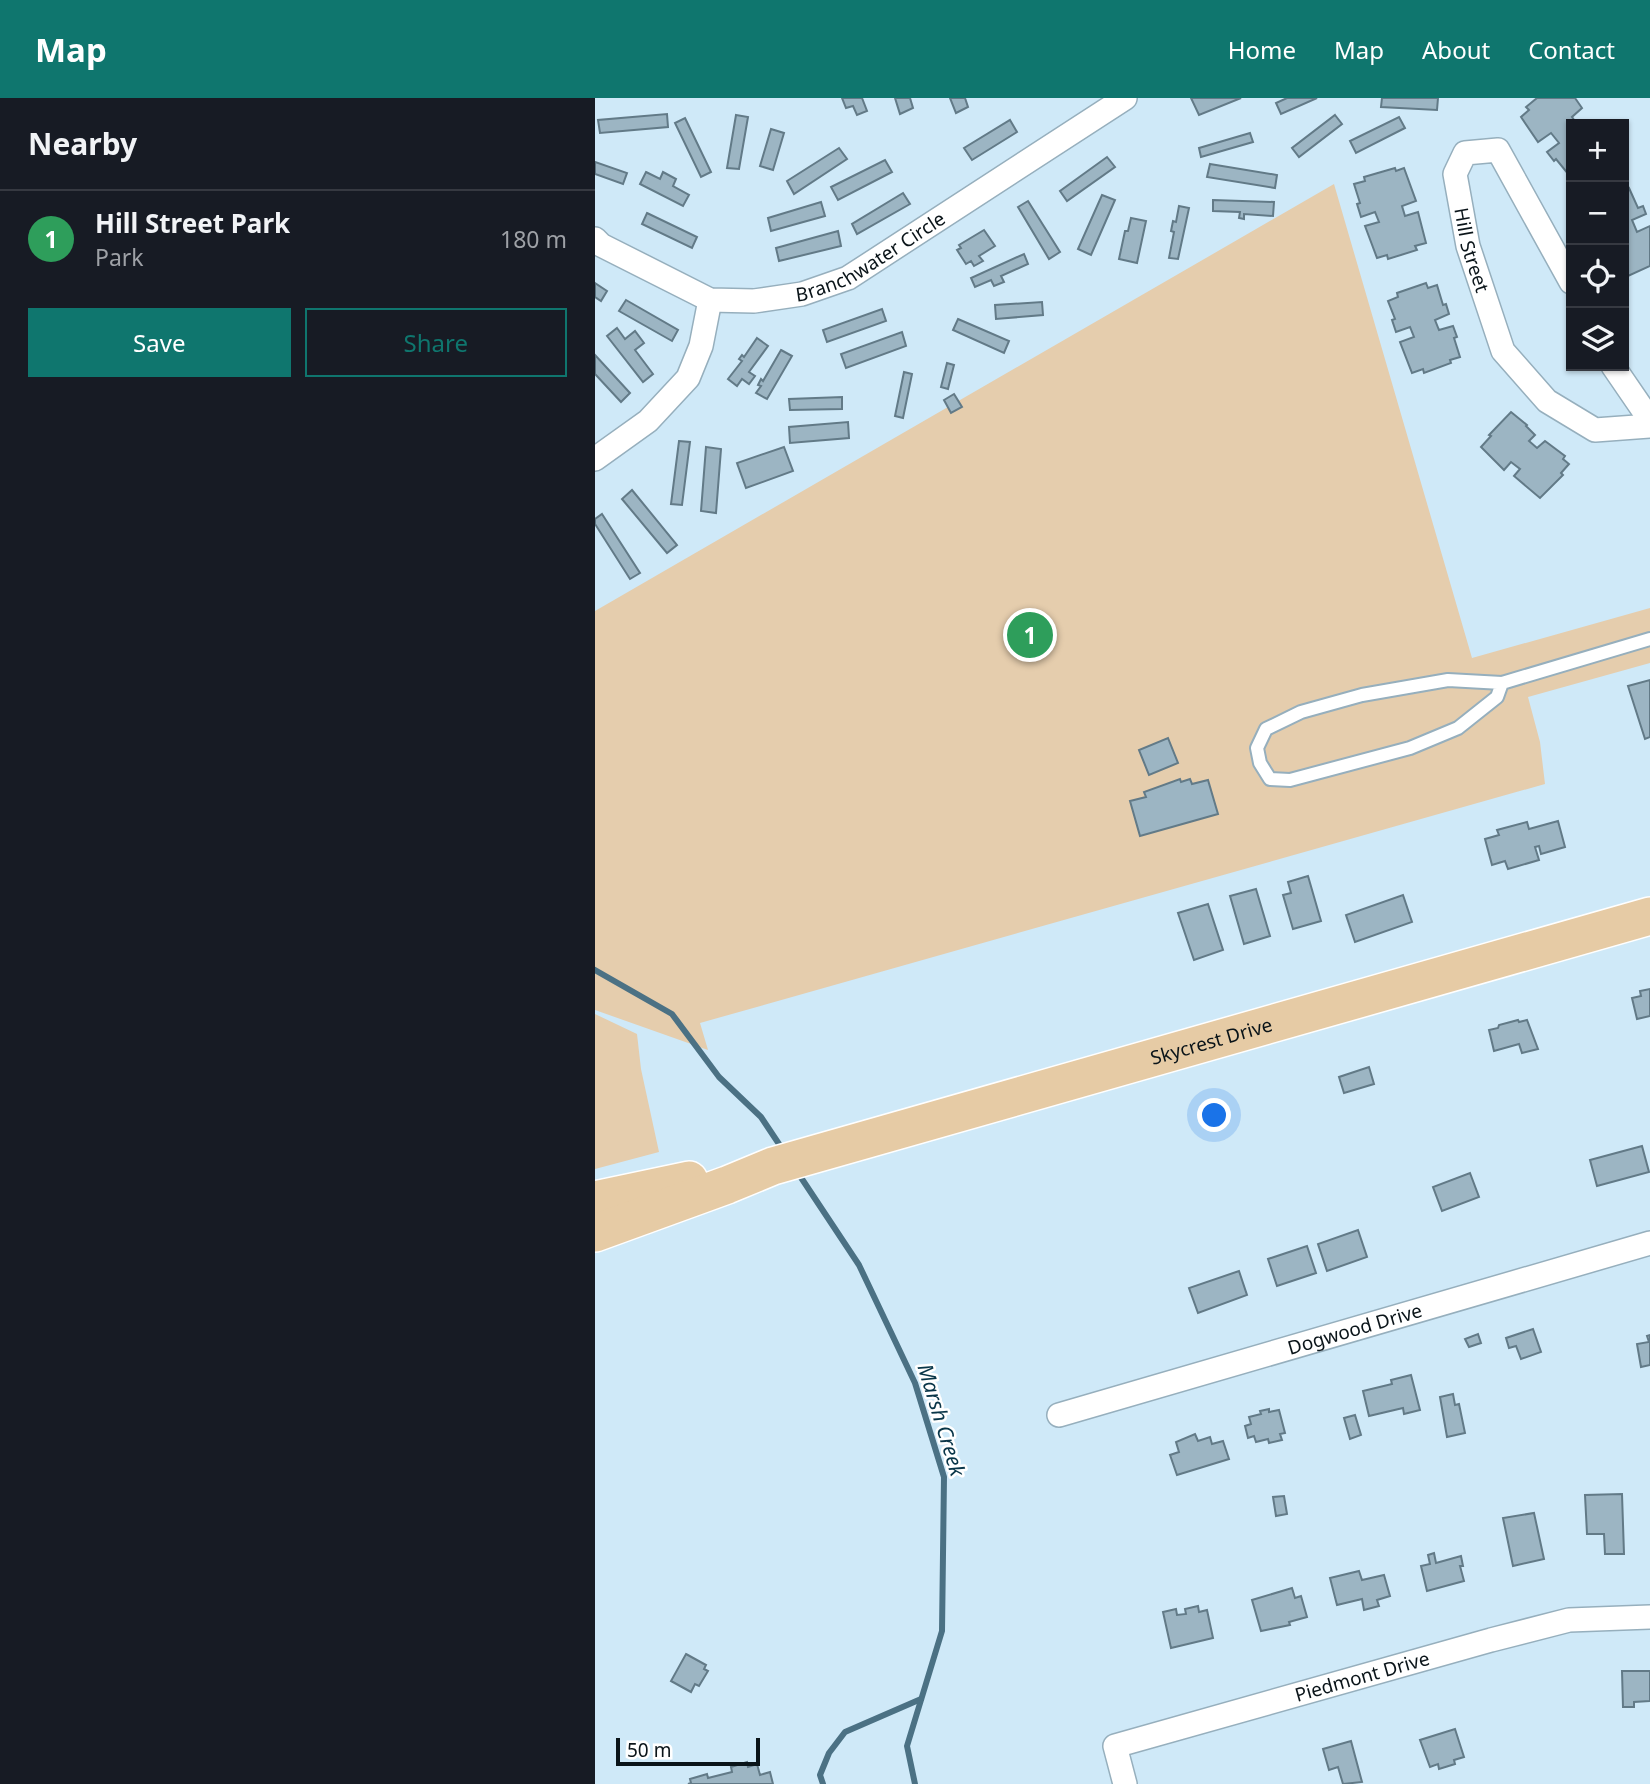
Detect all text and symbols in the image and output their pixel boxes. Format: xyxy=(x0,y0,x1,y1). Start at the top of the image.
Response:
text: Map xyxy=(35,27,107,72)
text: Home xyxy=(1228,33,1296,66)
text: Map xyxy=(1334,33,1384,66)
text: About xyxy=(1422,33,1490,66)
text: Contact xyxy=(1528,33,1615,66)
map controls xyxy=(1566,119,1629,371)
button: + xyxy=(1566,119,1629,182)
text: Nearby xyxy=(28,123,137,164)
button: − xyxy=(1566,182,1629,245)
text: Hill Street Park xyxy=(95,205,290,241)
street label: Branchwater Circle xyxy=(794,205,950,308)
street label: Hill Street xyxy=(1448,205,1496,296)
text: 1 xyxy=(44,223,58,255)
text: 180 m xyxy=(500,223,567,255)
text: Park xyxy=(95,241,144,273)
button: locate xyxy=(1566,245,1629,308)
button: Save xyxy=(28,308,291,377)
button: Share xyxy=(305,308,567,377)
button: layers xyxy=(1566,308,1629,371)
pin: 1 xyxy=(1007,609,1053,661)
street label: Skycrest Drive xyxy=(1147,1011,1275,1071)
your location xyxy=(1197,1098,1231,1132)
street label: Dogwood Drive xyxy=(1285,1297,1425,1361)
water label: Marsh Creek xyxy=(912,1360,973,1481)
street label: Piedmont Drive xyxy=(1292,1645,1432,1708)
scale bar xyxy=(616,1735,759,1767)
text: 50 m xyxy=(627,1737,671,1763)

